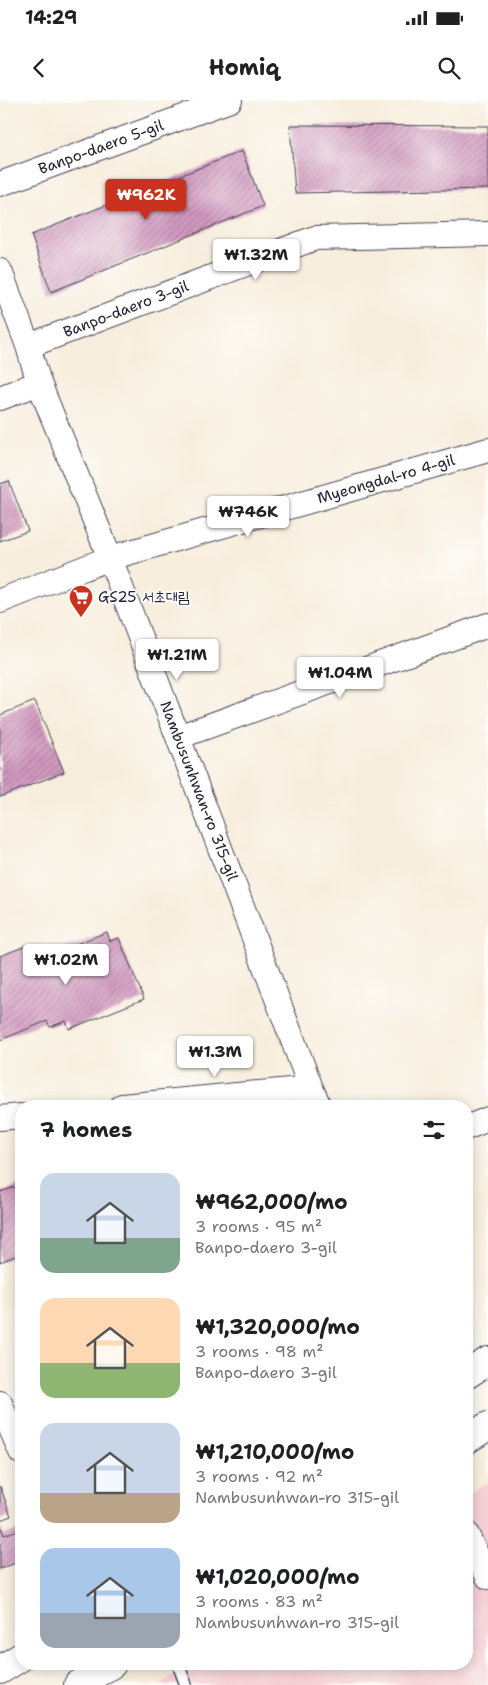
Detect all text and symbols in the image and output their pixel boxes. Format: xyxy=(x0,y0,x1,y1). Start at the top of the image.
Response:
text: 14:29 xyxy=(25,5,77,30)
text: Homiq xyxy=(209,53,279,82)
icon: back xyxy=(25,54,53,82)
icon: search xyxy=(435,54,463,82)
street label: Banpo-daero 5-gil xyxy=(36,115,167,179)
pin: ₩962K xyxy=(111,178,181,221)
text: ₩962K xyxy=(116,184,176,205)
pin: ₩1.32M xyxy=(215,238,297,281)
text: ₩1.32M xyxy=(224,244,288,265)
street label: Banpo-daero 3-gil xyxy=(60,276,192,342)
street label: Myeongdal-ro 4-gil xyxy=(315,450,458,508)
pin: ₩746K xyxy=(213,496,283,538)
text: ₩746K xyxy=(218,501,278,522)
supermarket icon: GS25 서초대림 xyxy=(68,584,94,618)
place label: GS25 서초대림 xyxy=(98,587,190,607)
pin: ₩1.21M xyxy=(136,638,218,681)
text: ₩1.21M xyxy=(147,644,207,665)
pin: ₩1.04M xyxy=(299,656,381,699)
text: ₩1.04M xyxy=(308,662,372,683)
street label: Nambusunhwan-ro 315-gil xyxy=(155,698,243,884)
pin: ₩1.02M xyxy=(25,944,107,986)
text: ₩1.02M xyxy=(34,949,98,970)
pin: ₩1.3M xyxy=(180,1036,250,1078)
text: ₩1.3M xyxy=(188,1041,242,1062)
text: 7 homes xyxy=(40,1116,132,1144)
icon: filters xyxy=(420,1116,448,1144)
text: ₩962,000/mo xyxy=(195,1188,348,1216)
icon: home xyxy=(80,1193,140,1253)
text: 3 rooms · 95 m² xyxy=(195,1216,322,1237)
text: Banpo-daero 3-gil xyxy=(195,1237,337,1258)
text: ₩1,320,000/mo xyxy=(195,1313,360,1341)
icon: home xyxy=(80,1318,140,1378)
text: 3 rooms · 98 m² xyxy=(195,1341,324,1362)
text: Banpo-daero 3-gil xyxy=(195,1362,337,1383)
text: ₩1,210,000/mo xyxy=(195,1438,355,1466)
icon: home xyxy=(80,1443,140,1503)
text: 3 rooms · 92 m² xyxy=(195,1466,323,1487)
text: Nambusunhwan-ro 315-gil xyxy=(195,1487,399,1508)
text: ₩1,020,000/mo xyxy=(195,1563,360,1591)
icon: home xyxy=(80,1568,140,1628)
text: 3 rooms · 83 m² xyxy=(195,1591,323,1612)
text: Nambusunhwan-ro 315-gil xyxy=(195,1612,399,1633)

